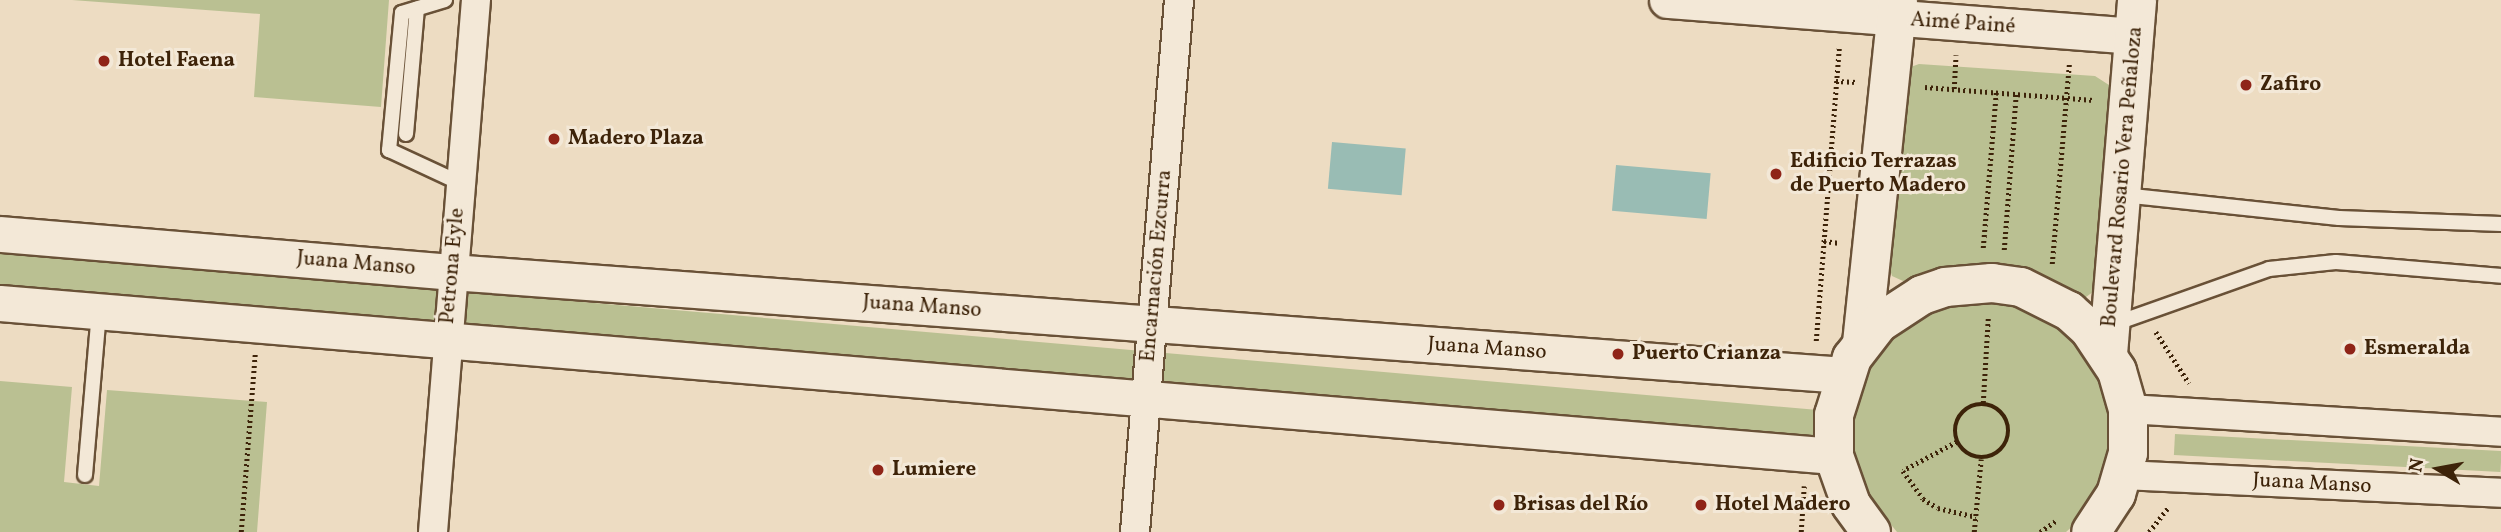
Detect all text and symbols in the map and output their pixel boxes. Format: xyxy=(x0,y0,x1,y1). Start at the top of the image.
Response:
street label: Aimé Painé xyxy=(1910,8,2016,40)
street label: Boulevard Rosario Vera Peñaloza xyxy=(2097,25,2149,329)
place label: Hotel Faena xyxy=(118,48,235,74)
marker: Hotel Faena xyxy=(96,53,112,69)
place label: Zafiro xyxy=(2260,72,2321,98)
marker: Zafiro xyxy=(2238,77,2254,93)
place label: Madero Plaza xyxy=(568,126,704,152)
marker: Madero Plaza xyxy=(546,131,562,147)
place label: Edificio Terrazas de Puerto Madero xyxy=(1790,149,1966,199)
marker: Edificio Terrazas de Puerto Madero xyxy=(1768,166,1784,182)
street label: Encarnación Ezcurra xyxy=(1136,169,1178,363)
street label: Petrona Eyle xyxy=(435,207,471,325)
street label: Juana Manso xyxy=(296,246,416,282)
street label: Juana Manso xyxy=(862,290,982,324)
street label: Juana Manso xyxy=(1427,332,1547,366)
place label: Esmeralda xyxy=(2364,336,2470,362)
place label: Puerto Crianza xyxy=(1632,341,1781,367)
marker: Esmeralda xyxy=(2342,341,2358,357)
marker: Puerto Crianza xyxy=(1610,346,1626,362)
north arrow xyxy=(2403,434,2473,504)
text: N xyxy=(2403,456,2431,474)
place label: Lumiere xyxy=(892,457,976,483)
marker: Lumiere xyxy=(870,462,886,478)
street label: Juana Manso xyxy=(2252,468,2372,500)
place label: Brisas del Río xyxy=(1513,492,1648,518)
place label: Hotel Madero xyxy=(1715,492,1850,518)
marker: Brisas del Río xyxy=(1491,497,1507,513)
marker: Hotel Madero xyxy=(1693,497,1709,513)

